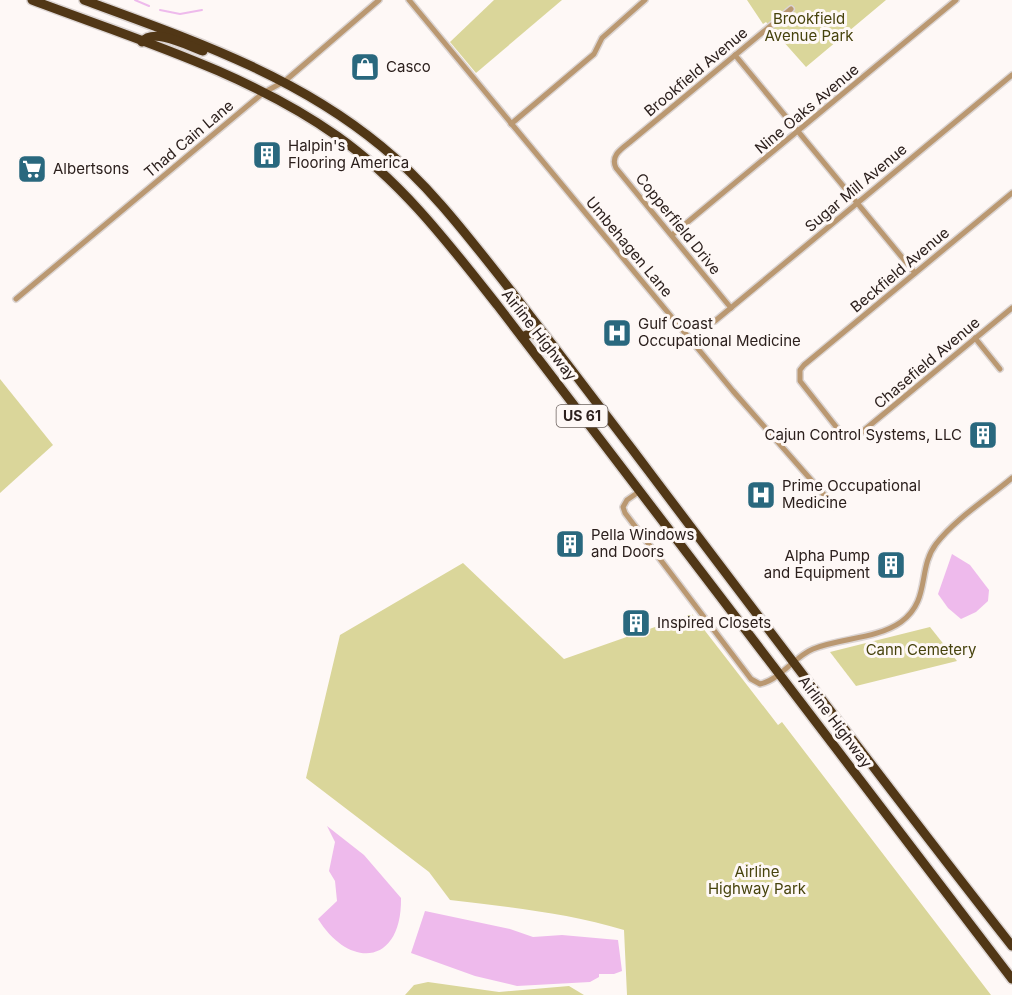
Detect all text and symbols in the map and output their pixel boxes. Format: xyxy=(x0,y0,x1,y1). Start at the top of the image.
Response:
park label: Brookfield Avenue Park xyxy=(764,9,854,45)
street label: Brookfield Avenue xyxy=(640,23,751,120)
shop icon: Casco xyxy=(349,51,381,83)
place label: Casco xyxy=(386,57,431,76)
street label: Nine Oaks Avenue xyxy=(751,60,862,158)
street label: Thad Cain Lane xyxy=(140,96,237,182)
place label: Halpin's Flooring America xyxy=(288,136,409,172)
building icon: Halpin's Flooring America xyxy=(251,139,283,171)
street label: Sugar Mill Avenue xyxy=(801,139,911,236)
supermarket icon: Albertsons xyxy=(16,153,48,185)
place label: Albertsons xyxy=(53,159,129,178)
street label: Copperfield Drive xyxy=(632,169,725,278)
street label: Umbehagen Lane xyxy=(582,193,677,301)
street label: Beckfield Avenue xyxy=(846,223,953,316)
street label: Airline Highway xyxy=(498,285,581,385)
street label: Chasefield Avenue xyxy=(870,313,984,413)
place label: Gulf Coast Occupational Medicine xyxy=(638,314,801,350)
hospital icon: Gulf Coast Occupational Medicine xyxy=(601,317,633,349)
road number: US 61 xyxy=(556,405,608,427)
building icon: Cajun Control Systems, LLC xyxy=(967,419,999,451)
place label: Cajun Control Systems, LLC xyxy=(765,425,962,444)
place label: Prime Occupational Medicine xyxy=(782,476,921,512)
hospital icon: Prime Occupational Medicine xyxy=(745,479,777,511)
place label: Pella Windows and Doors xyxy=(591,525,695,561)
building icon: Pella Windows and Doors xyxy=(554,528,586,560)
place label: Alpha Pump and Equipment xyxy=(764,546,870,582)
building icon: Alpha Pump and Equipment xyxy=(875,549,907,581)
building icon: Inspired Closets xyxy=(620,607,652,639)
place label: Inspired Closets xyxy=(657,613,771,632)
park label: Cann Cemetery xyxy=(866,640,977,659)
street label: Airline Highway xyxy=(794,672,877,772)
park label: Airline Highway Park xyxy=(708,862,807,898)

